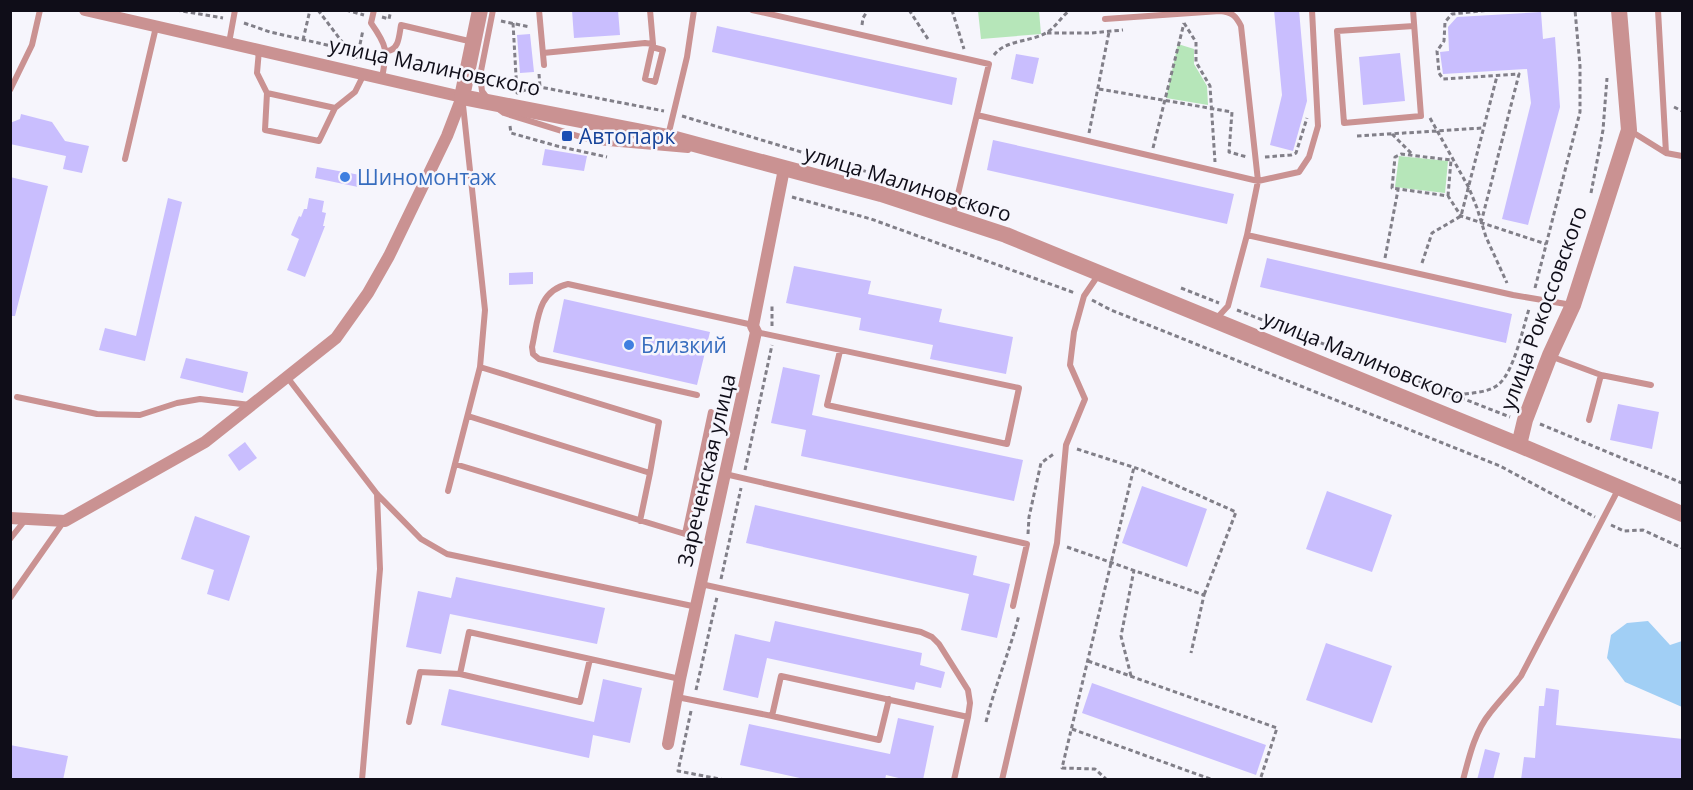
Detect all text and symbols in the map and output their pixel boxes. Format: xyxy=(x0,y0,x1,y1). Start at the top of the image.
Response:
street label: улица Малиновского xyxy=(327,30,543,102)
place label: Автопарк xyxy=(579,122,675,150)
marker: Автопарк xyxy=(560,129,574,143)
street label: улица Малиновского xyxy=(801,138,1015,228)
place label: Шиномонтаж xyxy=(357,163,497,191)
marker: Шиномонтаж xyxy=(338,170,352,184)
street label: улица Рокоссовского xyxy=(1493,202,1593,414)
street label: улица Малиновского xyxy=(1259,304,1469,410)
place label: Близкий xyxy=(641,331,727,359)
marker: Близкий xyxy=(622,338,636,352)
street label: Зареченская улица xyxy=(670,371,742,569)

